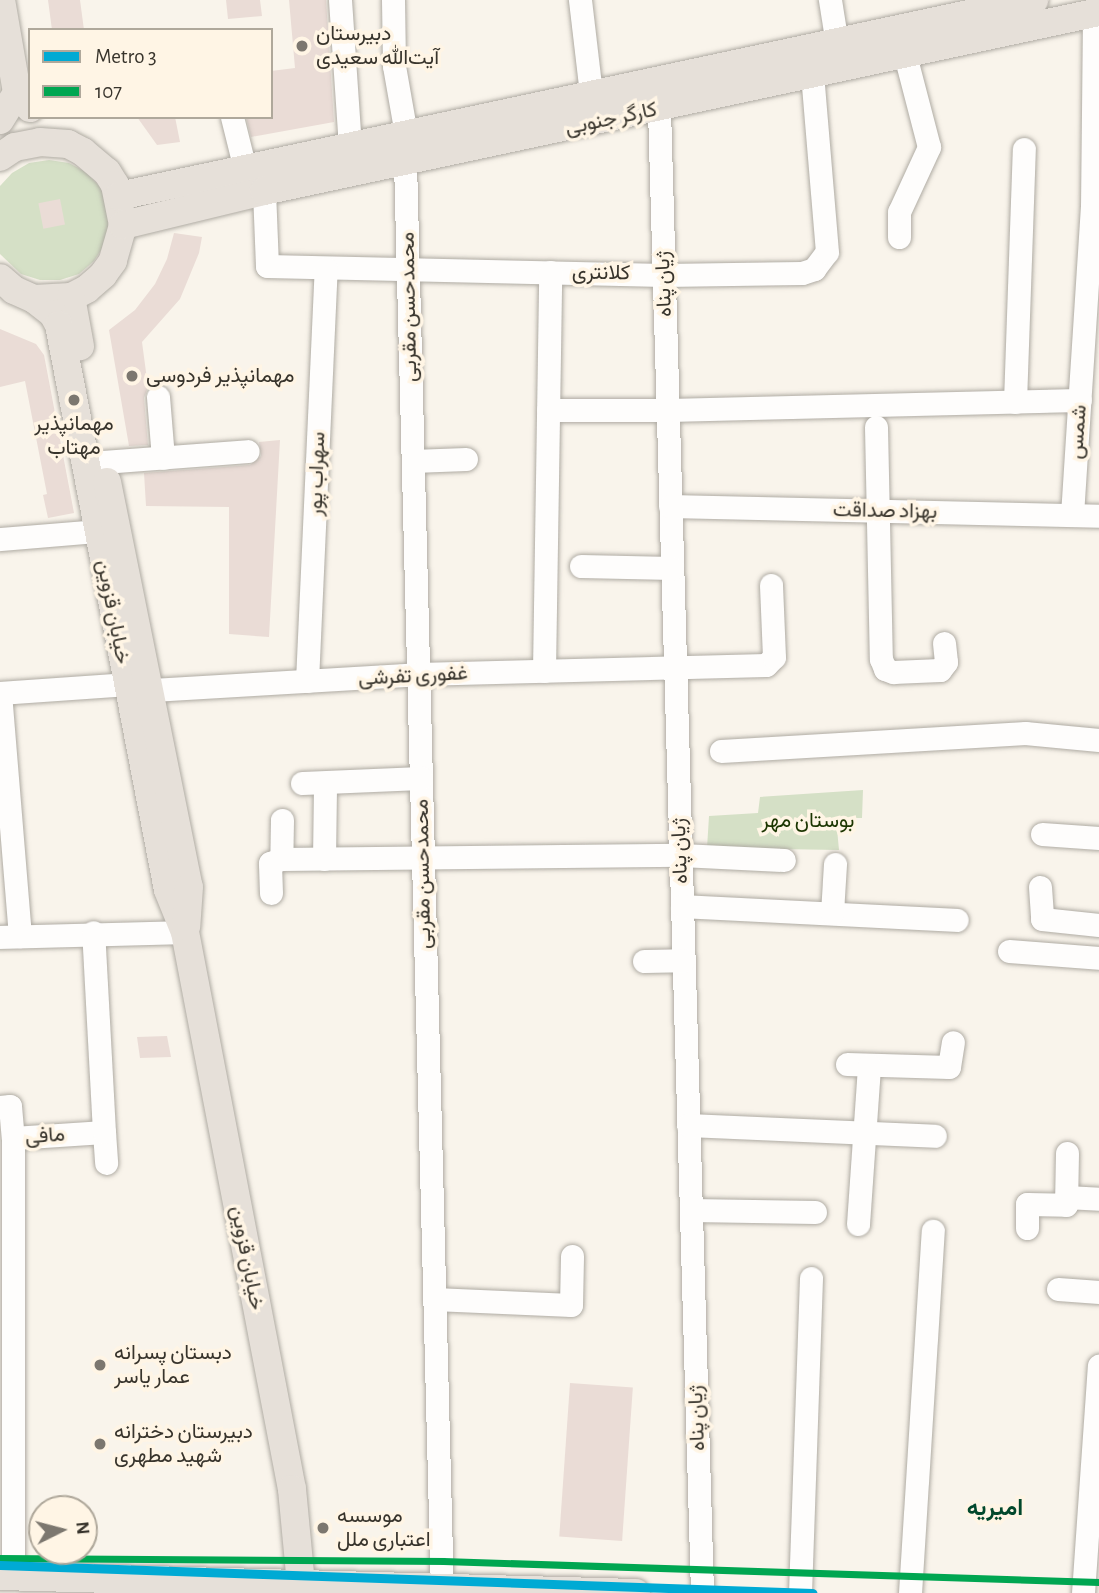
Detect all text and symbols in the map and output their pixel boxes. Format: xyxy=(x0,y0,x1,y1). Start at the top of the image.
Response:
place label: دبیرستان آیت‌الله سعیدی xyxy=(316,21,439,71)
legend xyxy=(28,28,273,119)
marker: دبیرستان آیت‌الله سعیدی xyxy=(294,38,310,54)
text: Metro 3 xyxy=(95,46,157,67)
text: 107 xyxy=(95,81,122,102)
street label: کارگر جنوبی xyxy=(563,97,659,141)
street label: محمدحسن مقربی xyxy=(395,232,423,382)
street label: ژیان پناه xyxy=(650,251,678,317)
street label: کلانتری xyxy=(572,260,630,286)
place label: مهمانپذیر فردوسی xyxy=(146,363,294,389)
marker: مهمانپذیر فردوسی xyxy=(124,368,140,384)
marker: مهمانپذیر مهتاب xyxy=(66,392,82,408)
street label: شمس xyxy=(1064,404,1092,460)
place label: مهمانپذیر مهتاب xyxy=(34,411,114,461)
street label: سهراب پور xyxy=(303,431,331,517)
street label: بهزاد صداقت xyxy=(833,497,937,525)
street label: خیابان قزوین xyxy=(91,558,135,666)
street label: غفوری تفرشی xyxy=(358,661,468,691)
street label: محمدحسن مقربی xyxy=(409,799,437,949)
park label: بوستان مهر xyxy=(761,808,855,834)
street label: ژیان پناه xyxy=(666,818,694,884)
street label: مافی xyxy=(24,1122,66,1150)
street label: خیابان قزوین xyxy=(225,1204,269,1312)
place label: دبستان پسرانه عمار یاسر xyxy=(114,1340,232,1390)
marker: دبستان پسرانه عمار یاسر xyxy=(92,1357,108,1373)
street label: ژیان پناه xyxy=(683,1385,711,1451)
place label: دبیرستان دخترانه شهید مطهری xyxy=(114,1419,253,1469)
marker: دبیرستان دخترانه شهید مطهری xyxy=(92,1436,108,1452)
north arrow xyxy=(28,1495,98,1565)
district label: امیریه xyxy=(967,1495,1023,1523)
place label: موسسه اعتباری ملل xyxy=(337,1503,431,1553)
text: N xyxy=(72,1520,93,1536)
marker: موسسه اعتباری ملل xyxy=(315,1520,331,1536)

